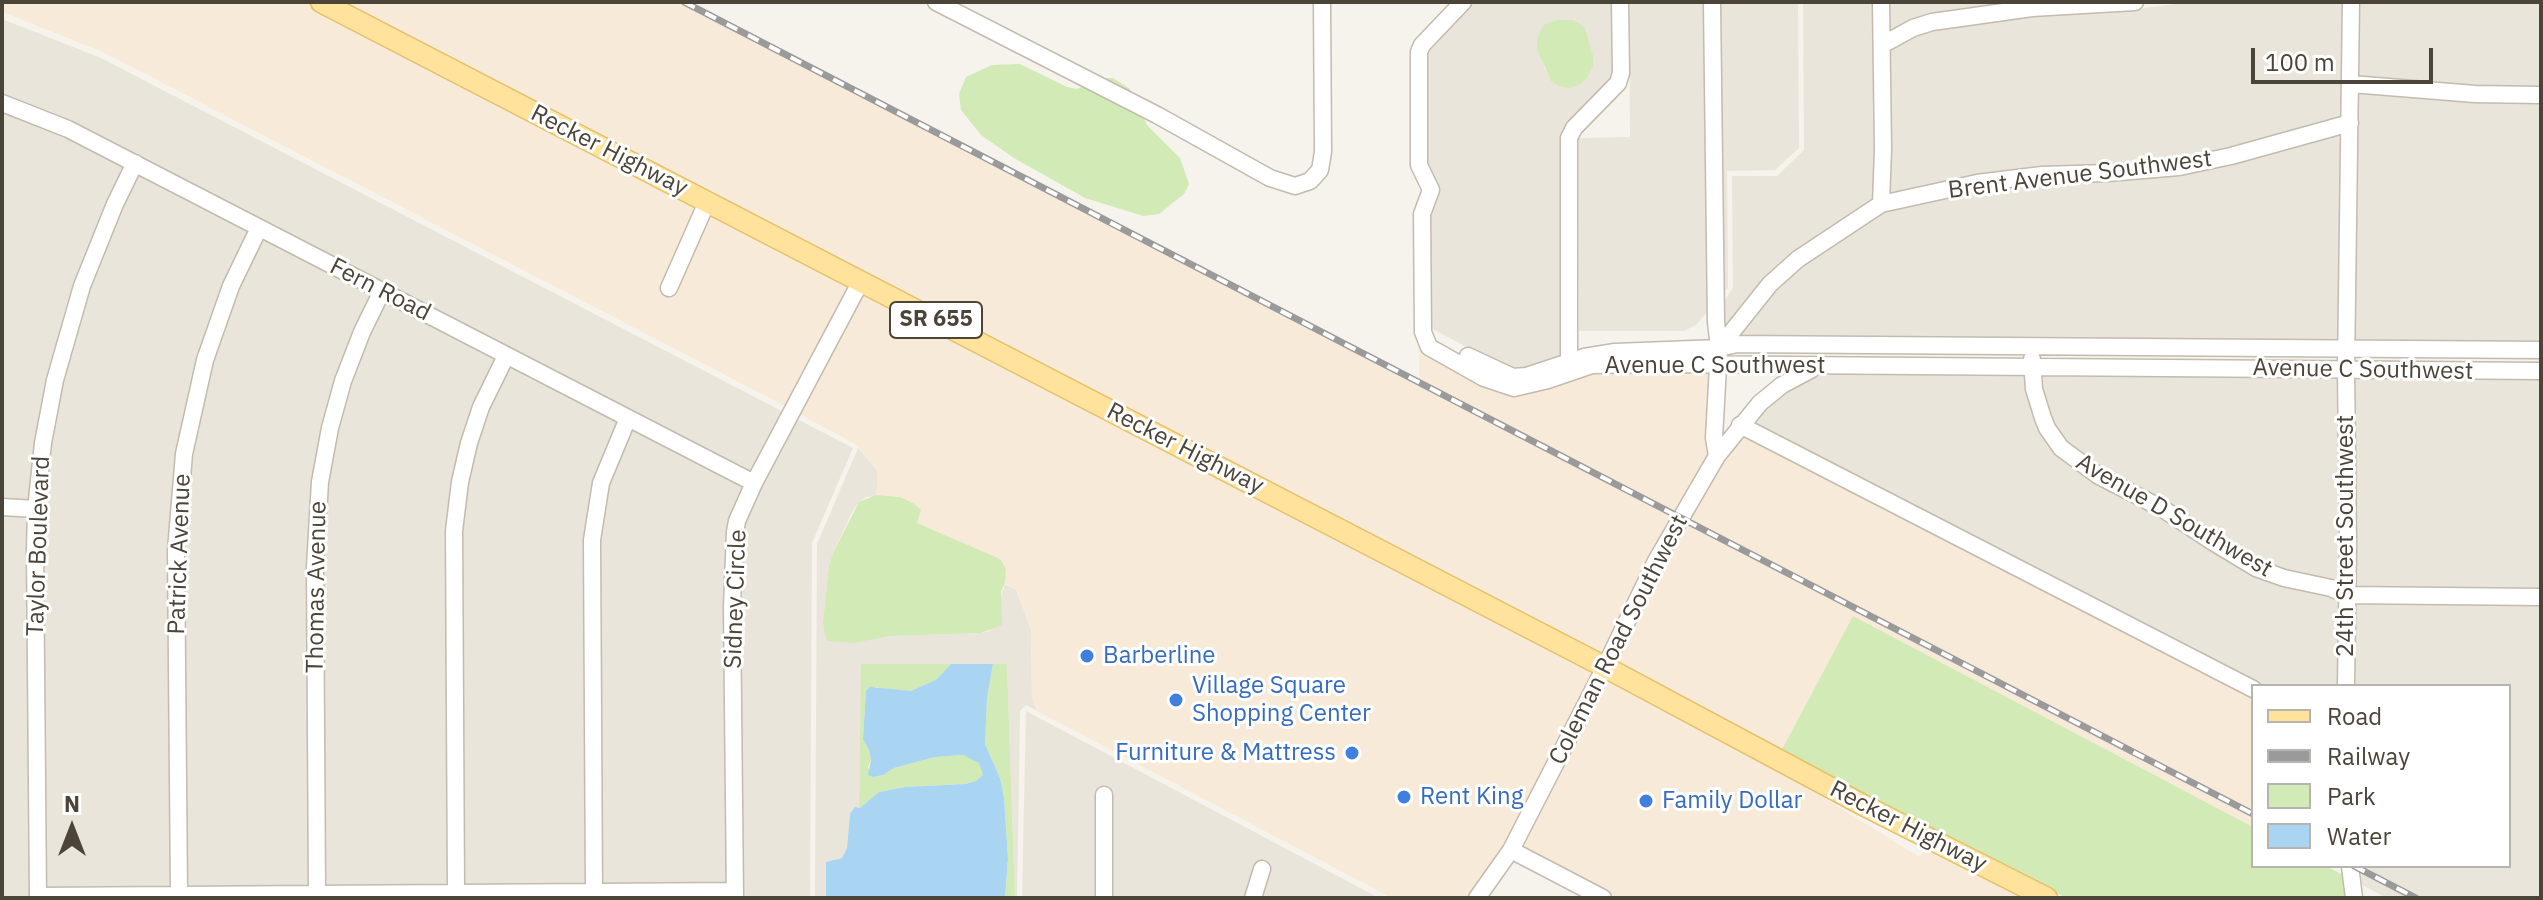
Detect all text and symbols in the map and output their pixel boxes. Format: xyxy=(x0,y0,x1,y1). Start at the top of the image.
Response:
scale bar xyxy=(2255,32,2437,82)
text: 100 m xyxy=(2265,46,2335,78)
street label: Recker Highway xyxy=(526,99,692,203)
street label: Brent Avenue Southwest xyxy=(1947,145,2213,205)
street label: Fern Road xyxy=(325,252,435,328)
road number: SR 655 xyxy=(890,302,982,338)
street label: Avenue C Southwest xyxy=(1605,352,1825,380)
street label: Avenue C Southwest xyxy=(2252,354,2474,386)
street label: Recker Highway xyxy=(1102,397,1268,501)
street label: 24th Street Southwest xyxy=(2332,415,2360,657)
street label: Avenue D Southwest xyxy=(2071,448,2277,584)
street label: Taylor Boulevard xyxy=(21,455,57,637)
street label: Patrick Avenue xyxy=(163,473,197,635)
street label: Thomas Avenue xyxy=(301,501,333,673)
street label: Coleman Road Southwest xyxy=(1543,510,1695,770)
street label: Sidney Circle xyxy=(719,529,753,669)
place label: Barberline xyxy=(1103,642,1216,670)
marker: Barberline xyxy=(1078,647,1096,665)
place label: Village Square Shopping Center xyxy=(1192,672,1371,728)
legend xyxy=(2251,684,2511,868)
marker: Village Square Shopping Center xyxy=(1167,691,1185,709)
text: Road xyxy=(2327,700,2382,732)
place label: Furniture & Mattress xyxy=(1115,739,1336,767)
text: Railway xyxy=(2327,740,2410,772)
marker: Furniture & Mattress xyxy=(1343,744,1361,762)
street label: Recker Highway xyxy=(1825,775,1991,879)
text: Park xyxy=(2327,780,2376,812)
place label: Rent King xyxy=(1420,783,1523,811)
place label: Family Dollar xyxy=(1662,787,1802,815)
north arrow xyxy=(32,788,112,868)
marker: Rent King xyxy=(1395,788,1413,806)
text: N xyxy=(64,789,80,818)
marker: Family Dollar xyxy=(1637,792,1655,810)
text: Water xyxy=(2327,820,2391,852)

